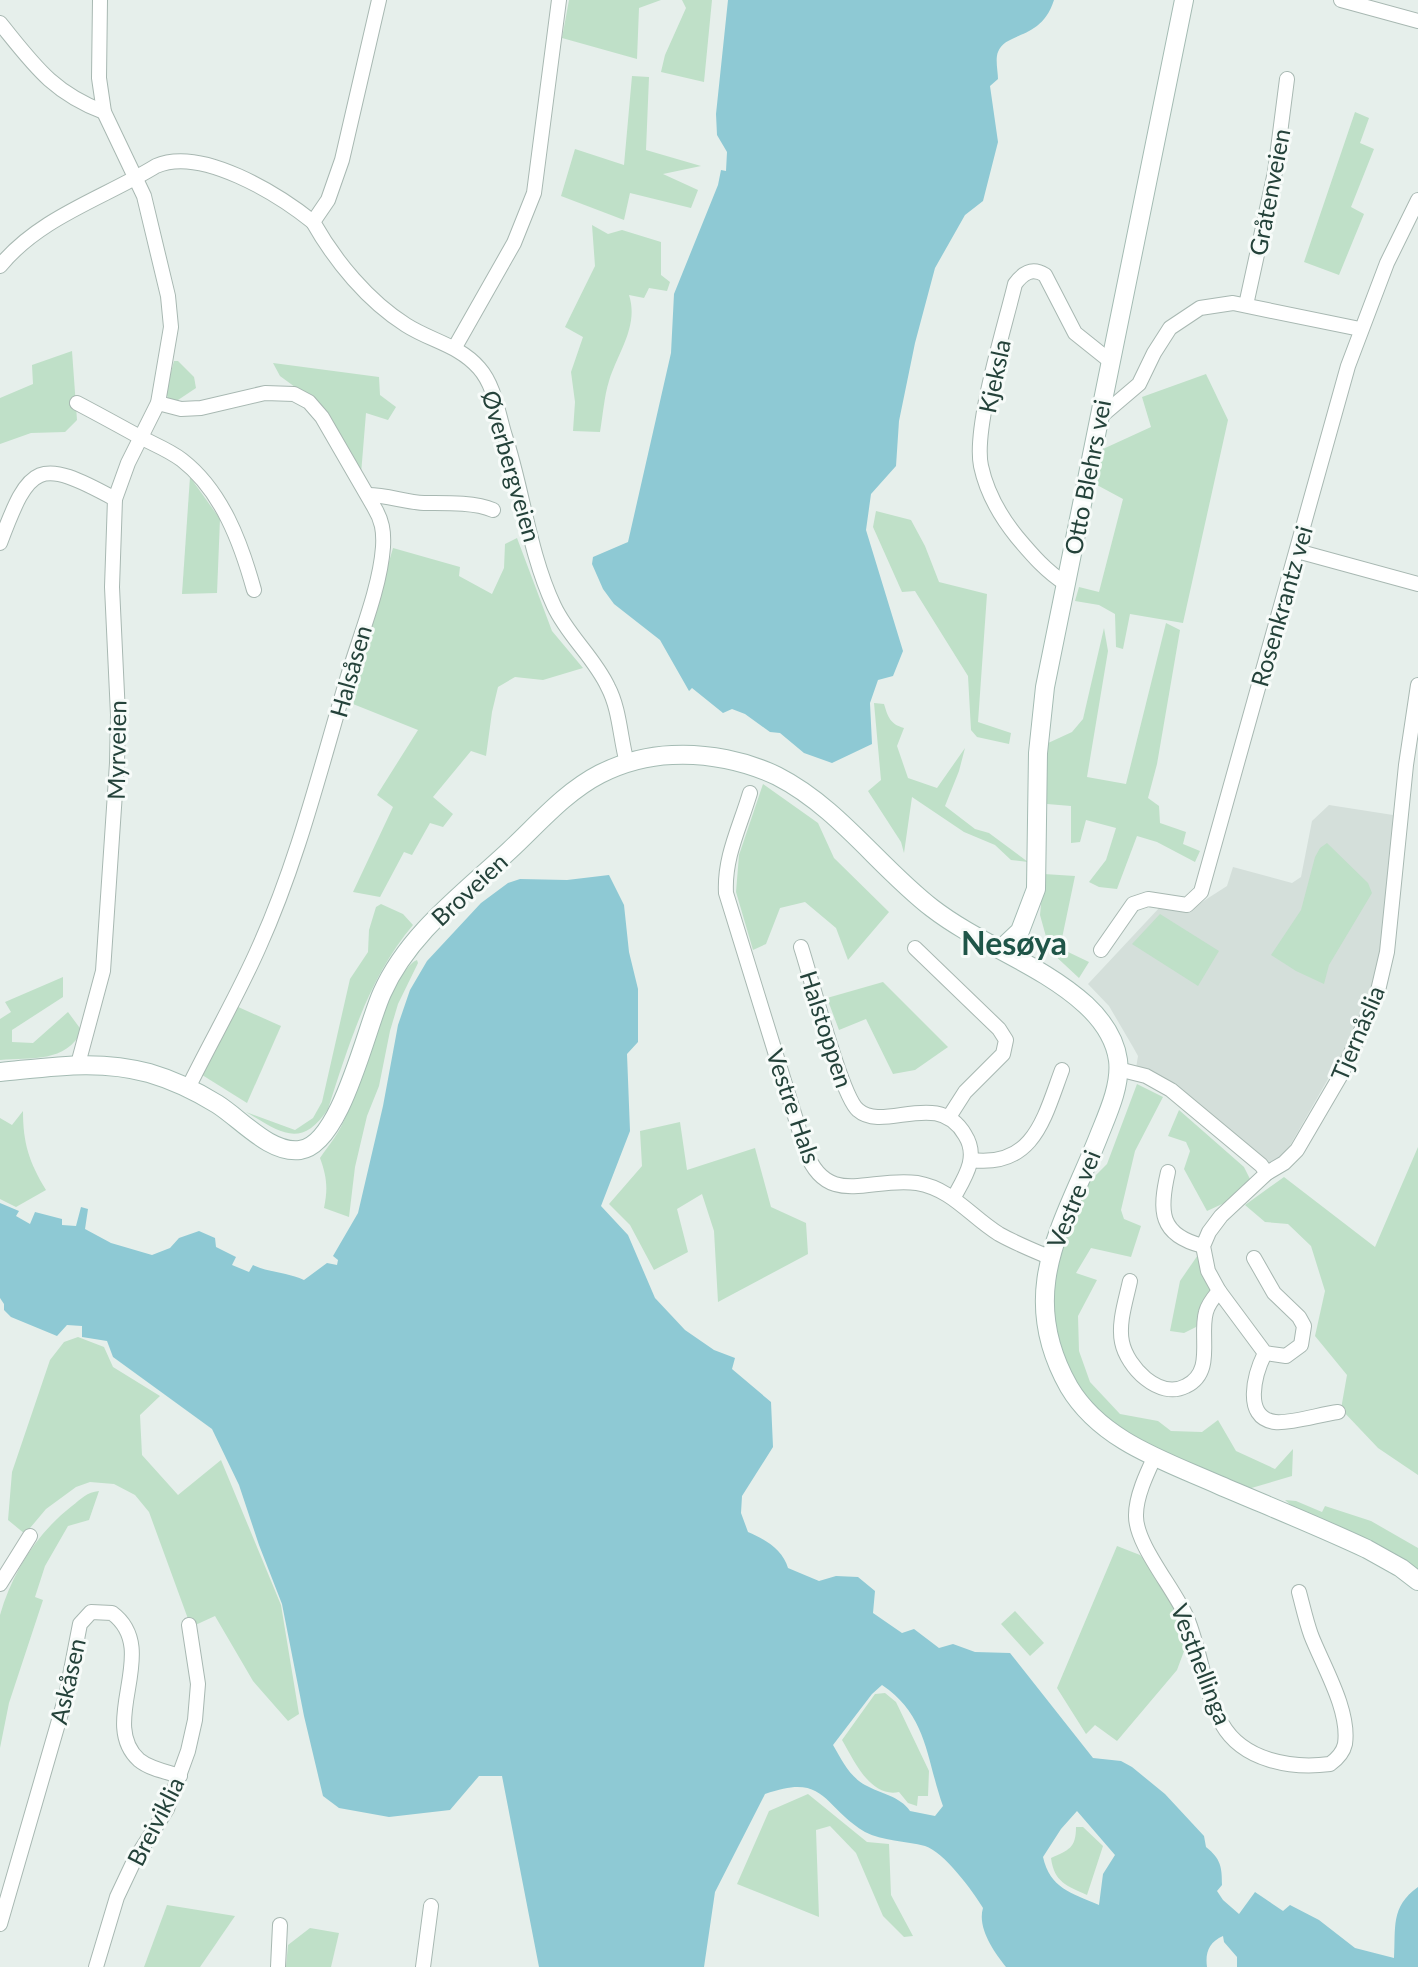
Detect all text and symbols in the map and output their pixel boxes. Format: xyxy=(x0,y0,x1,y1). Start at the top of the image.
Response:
street label: Gråtenveien xyxy=(1243,126,1295,258)
street label: Kjeksla xyxy=(972,337,1016,415)
street label: Øverbergveien xyxy=(477,387,547,545)
street label: Otto Blehrs vei xyxy=(1058,397,1116,557)
street label: Rosenkrantz vei xyxy=(1244,522,1318,690)
street label: Halsåsen xyxy=(323,622,377,720)
street label: Myrveien xyxy=(101,700,131,800)
street label: Broveien xyxy=(425,847,513,931)
district label: Nesøya xyxy=(961,923,1067,962)
street label: Halstoppen xyxy=(795,967,859,1091)
street label: Tjernåslia xyxy=(1324,981,1390,1085)
street label: Vestre Hals xyxy=(761,1045,827,1167)
street label: Vestre vei xyxy=(1040,1146,1106,1252)
street label: Vesthellinga xyxy=(1166,1599,1238,1729)
street label: Askåsen xyxy=(43,1635,91,1727)
street label: Breiviklia xyxy=(120,1772,190,1870)

